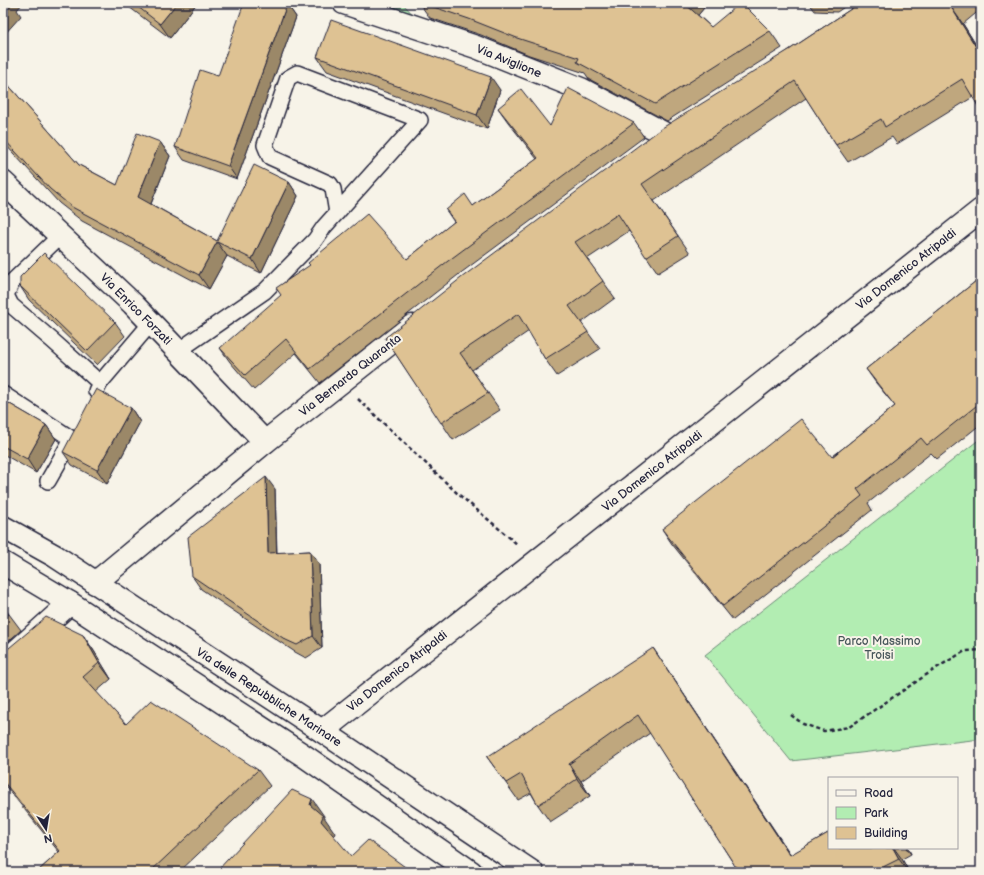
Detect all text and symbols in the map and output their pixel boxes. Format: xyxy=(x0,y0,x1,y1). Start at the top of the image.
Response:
street label: Via Aviglione xyxy=(474,42,544,81)
street label: Via Domenico Atripaldi xyxy=(853,226,959,313)
street label: Via Enrico Forzati xyxy=(97,270,175,349)
street label: Via Bernardo Quaranta xyxy=(296,331,404,420)
street label: Via Domenico Atripaldi xyxy=(599,428,705,515)
street label: Via Domenico Atripaldi xyxy=(344,628,450,715)
park label: Parco Massimo Troisi xyxy=(838,634,921,663)
street label: Via delle Repubbliche Marinare xyxy=(193,645,344,750)
legend xyxy=(828,777,958,849)
text: Road xyxy=(864,786,893,801)
text: Park xyxy=(864,806,888,821)
north arrow xyxy=(26,809,66,849)
text: Building xyxy=(864,826,908,841)
text: N xyxy=(43,831,53,846)

